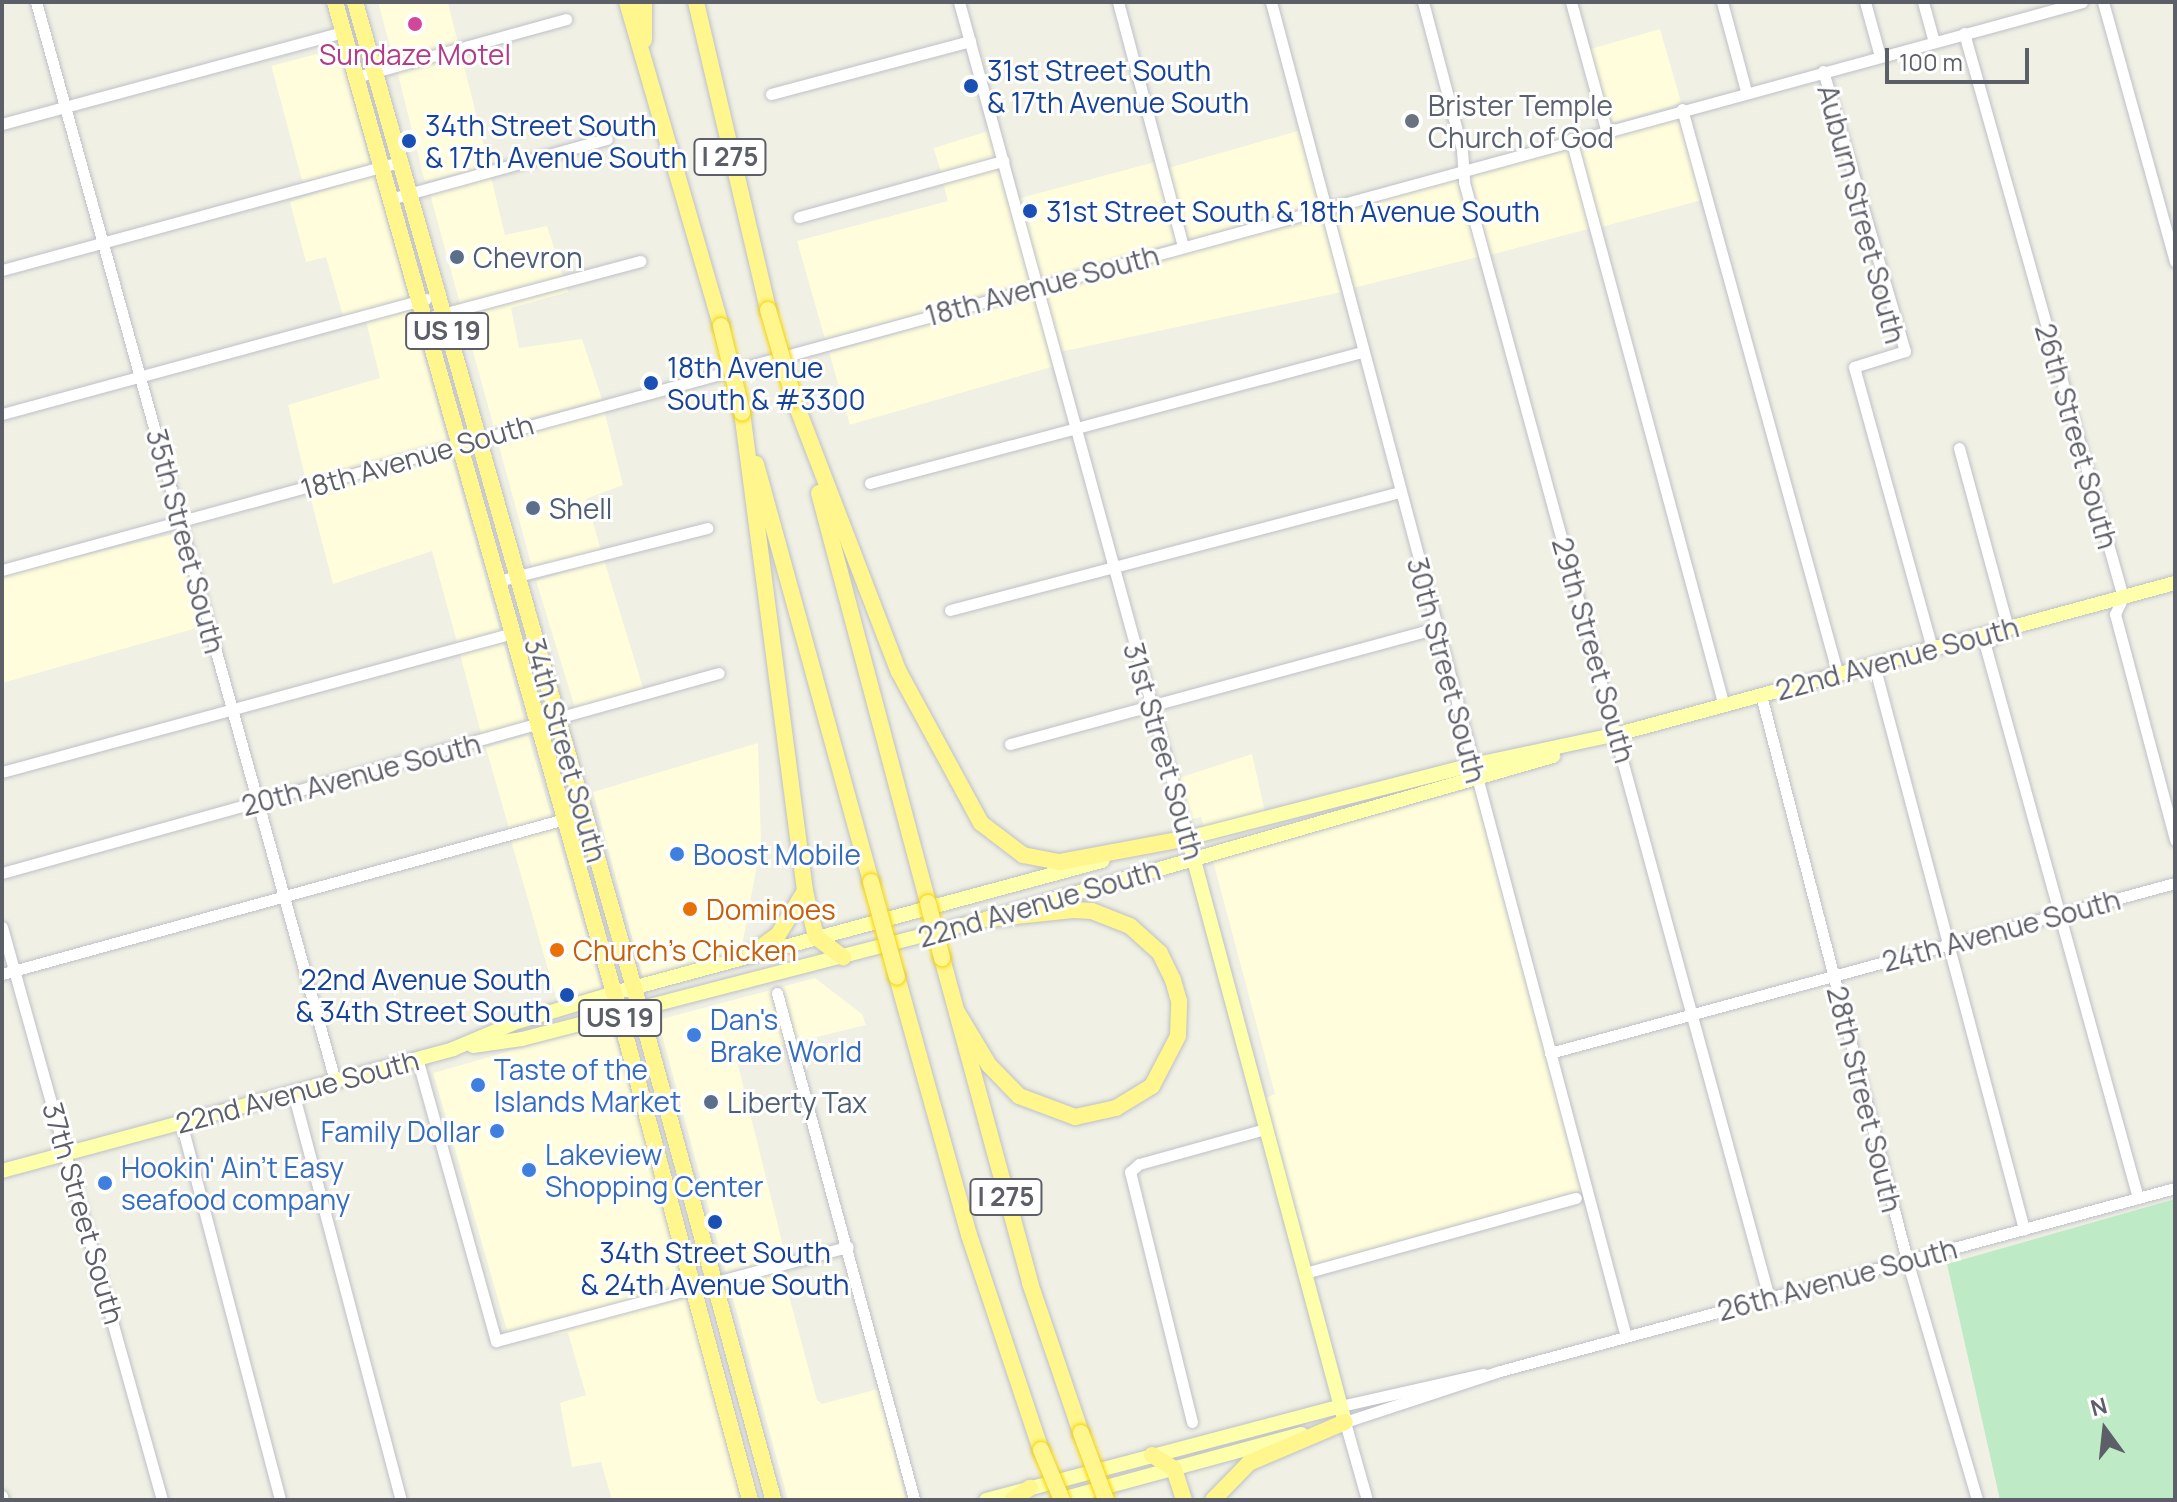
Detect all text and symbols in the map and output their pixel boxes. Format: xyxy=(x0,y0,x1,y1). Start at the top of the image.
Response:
marker: Sundaze Motel xyxy=(406,15,424,33)
scale bar xyxy=(1889,32,2033,82)
place label: Sundaze Motel xyxy=(319,37,511,71)
text: 100 m xyxy=(1899,45,1963,78)
place label: 31st Street South & 17th Avenue South xyxy=(987,53,1249,119)
marker: 31st Street South & 17th Avenue South xyxy=(962,77,980,95)
street label: Auburn Street South xyxy=(1811,81,1913,347)
place label: Brister Temple Church of God xyxy=(1428,88,1614,154)
place label: 34th Street South & 17th Avenue South xyxy=(425,108,687,174)
marker: Brister Temple Church of God xyxy=(1403,112,1421,130)
marker: 34th Street South & 17th Avenue South xyxy=(400,132,418,150)
road number: I 275 xyxy=(692,135,768,179)
place label: 31st Street South & 18th Avenue South xyxy=(1046,194,1540,228)
marker: 31st Street South & 18th Avenue South xyxy=(1021,202,1039,220)
street label: 18th Avenue South xyxy=(922,238,1162,332)
place label: Chevron xyxy=(473,240,583,274)
marker: Chevron xyxy=(448,248,466,266)
road number: US 19 xyxy=(405,309,489,353)
street label: 26th Street South xyxy=(2029,319,2125,553)
place label: 18th Avenue South & #3300 xyxy=(667,350,866,416)
marker: 18th Avenue South & #3300 xyxy=(642,374,660,392)
street label: 18th Avenue South xyxy=(297,407,537,505)
street label: 35th Street South xyxy=(140,425,232,657)
place label: Shell xyxy=(549,491,612,525)
marker: Shell xyxy=(524,499,542,517)
street label: 29th Street South xyxy=(1546,533,1642,767)
street label: 30th Street South xyxy=(1401,554,1493,786)
street label: 22nd Avenue South xyxy=(1772,609,2022,707)
street label: 34th Street South xyxy=(518,634,614,866)
street label: 31st Street South xyxy=(1117,639,1211,863)
street label: 20th Avenue South xyxy=(238,726,484,822)
place label: Boost Mobile xyxy=(693,837,861,871)
marker: Boost Mobile xyxy=(668,845,686,863)
street label: 22nd Avenue South xyxy=(914,852,1164,954)
street label: 24th Avenue South xyxy=(1878,882,2124,978)
place label: Dominoes xyxy=(706,892,836,926)
marker: Dominoes xyxy=(681,900,699,918)
place label: Church's Chicken xyxy=(573,933,797,967)
marker: Church's Chicken xyxy=(548,941,566,959)
place label: 22nd Avenue South & 34th Street South xyxy=(296,962,551,1028)
street label: 28th Street South xyxy=(1821,982,1909,1216)
marker: 22nd Avenue South & 34th Street South xyxy=(558,986,576,1004)
road number: US 19 xyxy=(578,996,662,1040)
place label: Dan's Brake World xyxy=(710,1002,862,1068)
marker: Dan's Brake World xyxy=(685,1026,703,1044)
street label: 22nd Avenue South xyxy=(172,1042,422,1140)
place label: Taste of the Islands Market xyxy=(494,1052,681,1118)
marker: Taste of the Islands Market xyxy=(469,1076,487,1094)
place label: Liberty Tax xyxy=(727,1085,867,1119)
marker: Liberty Tax xyxy=(702,1093,720,1111)
street label: 37th Street South xyxy=(36,1098,132,1328)
place label: Family Dollar xyxy=(321,1114,481,1148)
marker: Family Dollar xyxy=(488,1122,506,1140)
place label: Lakeview Shopping Center xyxy=(545,1137,764,1203)
place label: Hookin' Ain't Easy seafood company xyxy=(121,1150,350,1216)
marker: Lakeview Shopping Center xyxy=(520,1161,538,1179)
marker: Hookin' Ain't Easy seafood company xyxy=(96,1174,114,1192)
road number: I 275 xyxy=(968,1175,1044,1219)
marker: 34th Street South & 24th Avenue South xyxy=(706,1213,724,1231)
street label: 26th Avenue South xyxy=(1714,1231,1960,1327)
place label: 34th Street South & 24th Avenue South xyxy=(581,1235,849,1301)
north arrow xyxy=(2065,1390,2145,1470)
text: N xyxy=(2087,1390,2110,1423)

